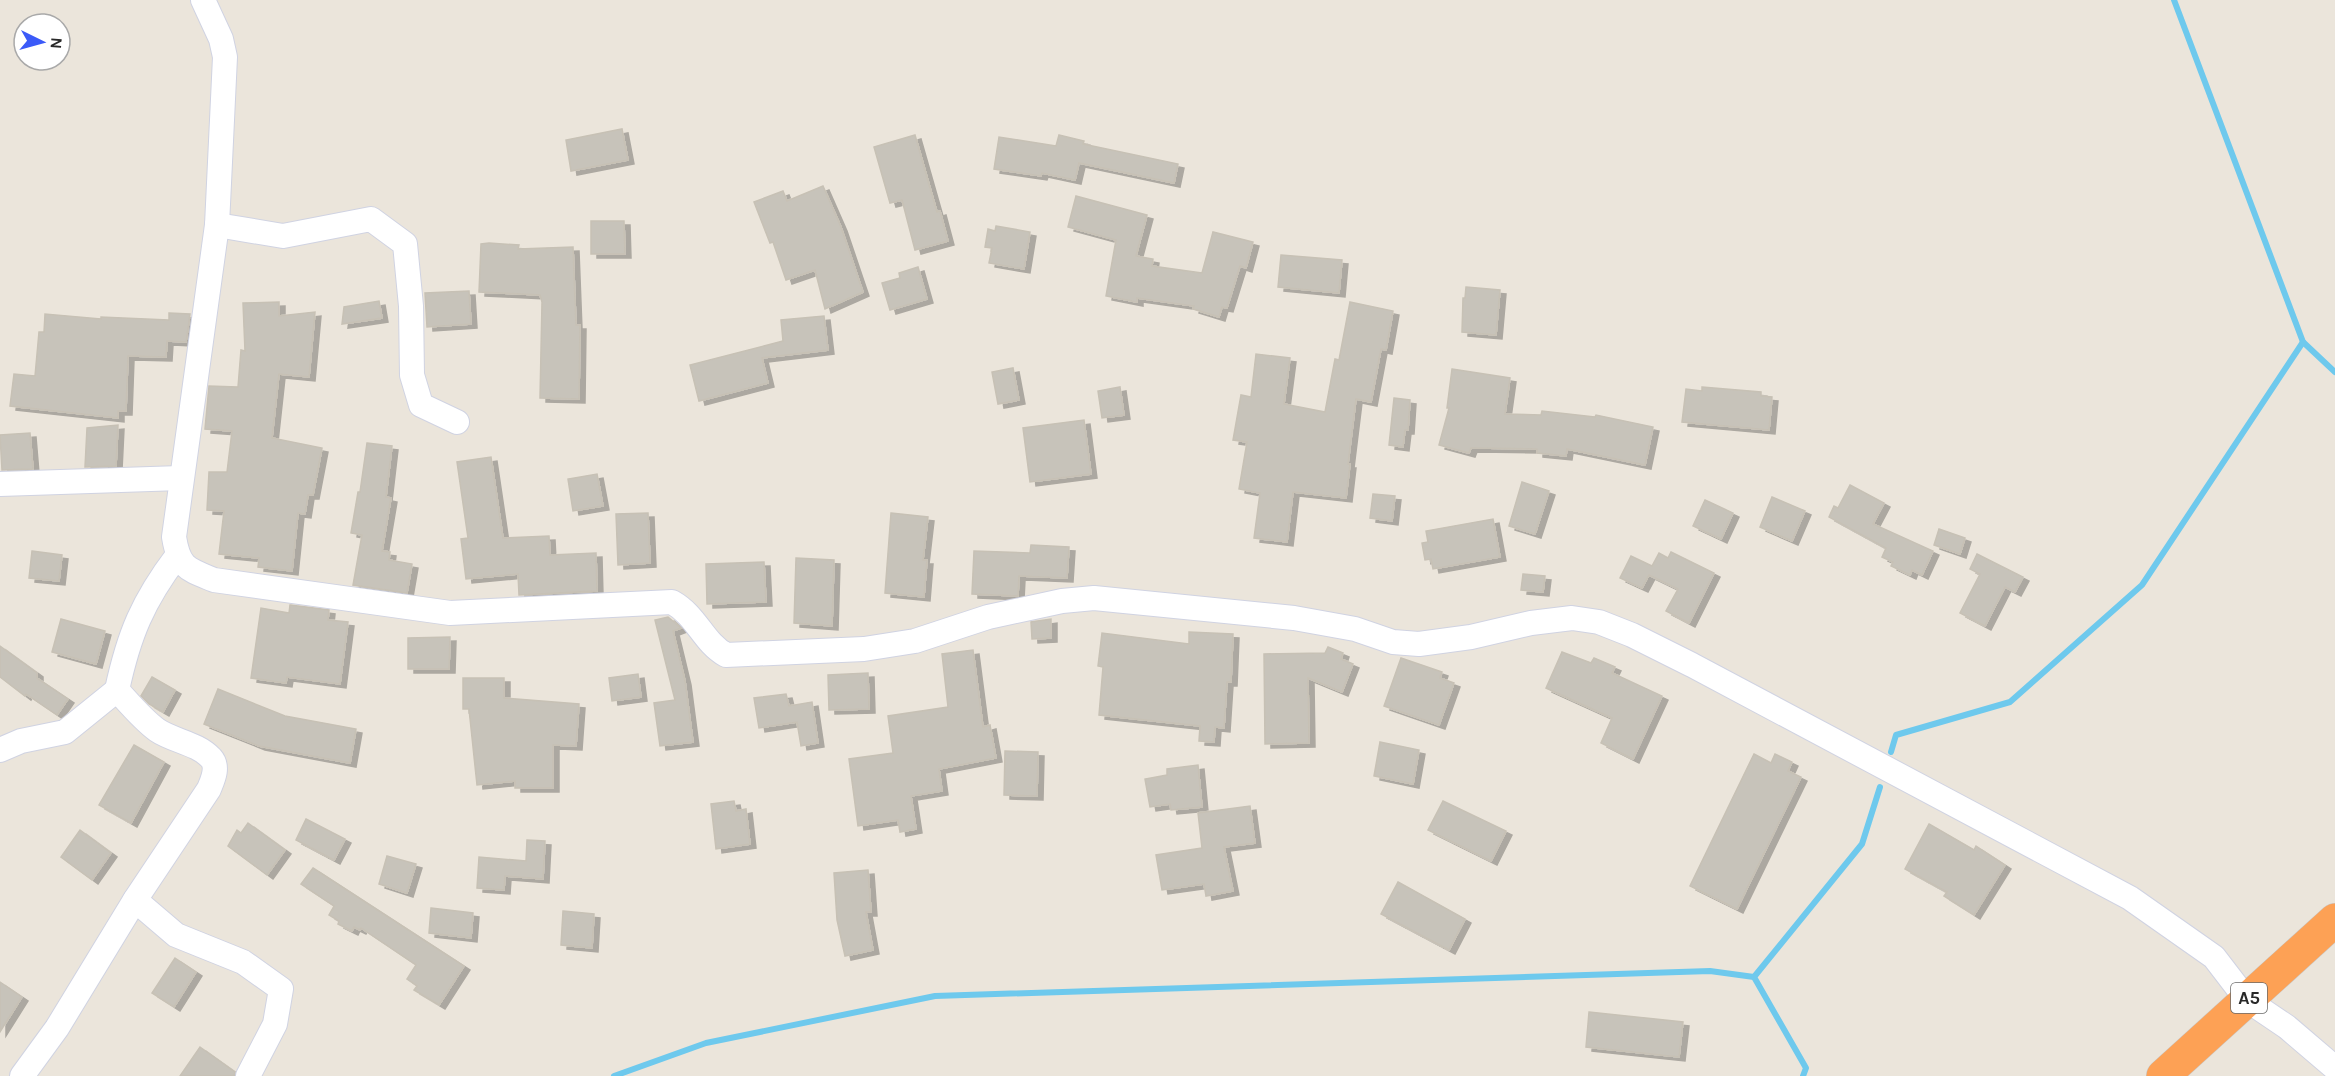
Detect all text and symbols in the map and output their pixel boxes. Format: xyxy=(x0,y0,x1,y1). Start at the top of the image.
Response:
north arrow xyxy=(12,12,72,72)
text: N xyxy=(46,37,66,50)
road number: A5 xyxy=(2231,983,2267,1013)

